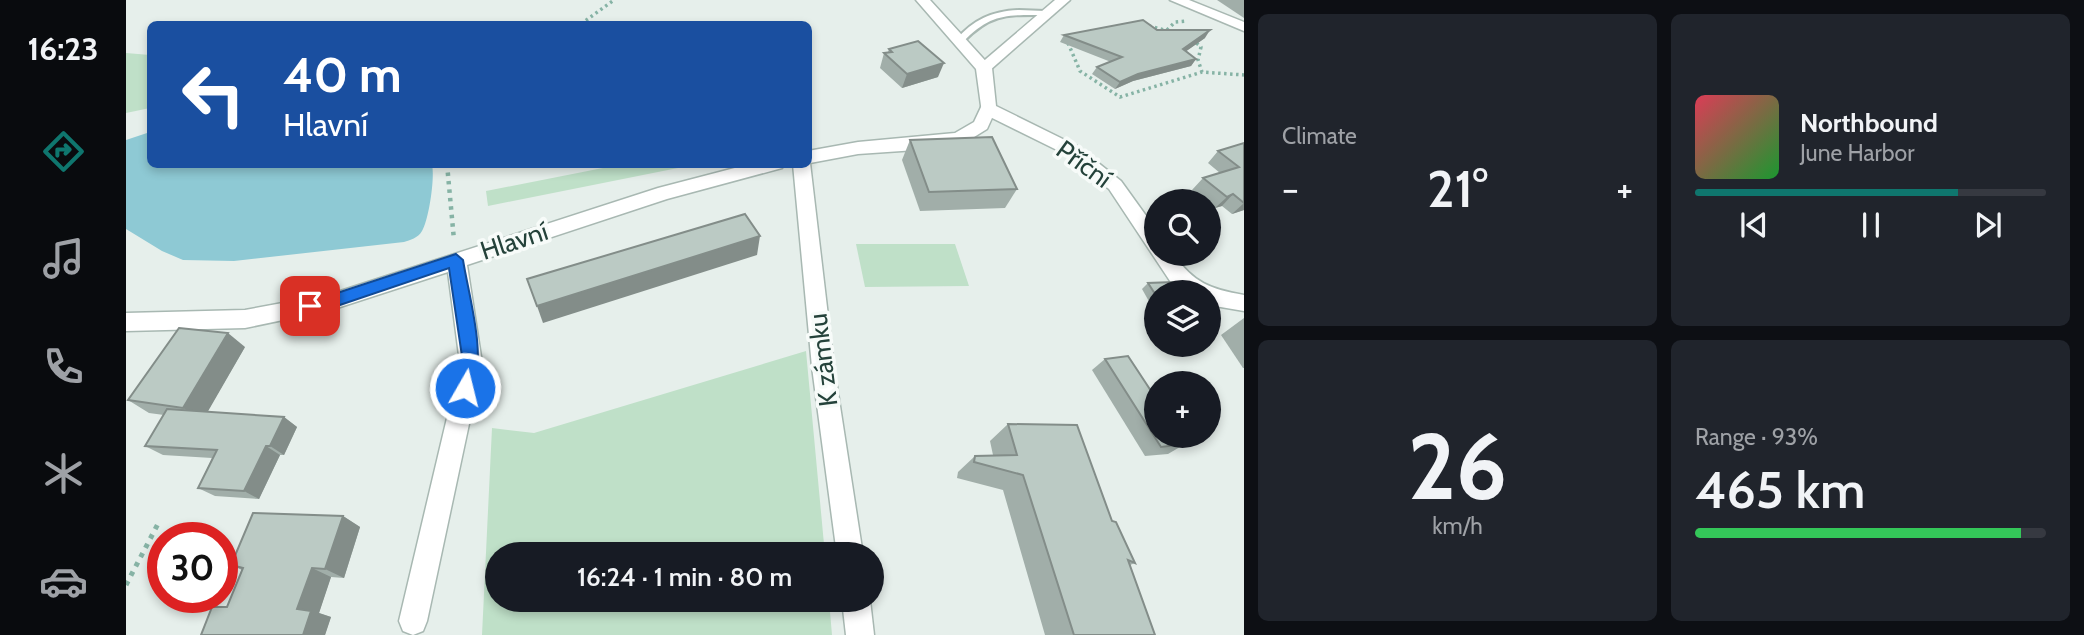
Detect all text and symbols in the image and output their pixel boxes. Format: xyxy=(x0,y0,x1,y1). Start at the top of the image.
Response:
text: 16:23 xyxy=(27,29,99,68)
text: 40 m xyxy=(283,45,402,104)
icon: left xyxy=(168,49,259,140)
text: Hlavní xyxy=(283,105,368,144)
text: Northbound xyxy=(1800,107,1938,139)
text: Climate xyxy=(1282,122,1357,150)
icon: directions xyxy=(39,127,88,176)
street label: Příční xyxy=(1050,133,1118,195)
text: June Harbor xyxy=(1800,139,1914,167)
text: 21° xyxy=(1427,157,1488,220)
text: − xyxy=(1282,165,1299,212)
text: + xyxy=(1616,165,1633,212)
map controls xyxy=(1144,189,1221,448)
button: search xyxy=(1144,189,1221,266)
icon: previous xyxy=(1735,206,1773,244)
icon: pause xyxy=(1852,206,1890,244)
icon: next xyxy=(1969,206,2007,244)
street label: Hlavní xyxy=(476,215,552,267)
icon: music xyxy=(39,234,88,283)
pin xyxy=(280,276,340,336)
button: layers xyxy=(1144,280,1221,357)
icon: arrive xyxy=(291,287,329,325)
street label: K zámku xyxy=(801,312,845,408)
icon: phone xyxy=(39,342,88,391)
position arrow xyxy=(428,351,502,425)
button: + xyxy=(1144,371,1221,448)
text: 26 xyxy=(1408,411,1507,522)
text: Range · 93% xyxy=(1695,423,1818,451)
icon: climate xyxy=(39,449,88,498)
text: 465 km xyxy=(1695,458,1865,521)
text: km/h xyxy=(1432,512,1483,540)
speed limit sign: 30 xyxy=(147,522,238,613)
icon: car xyxy=(39,557,88,606)
text: 16:24 · 1 min · 80 m xyxy=(577,561,792,593)

